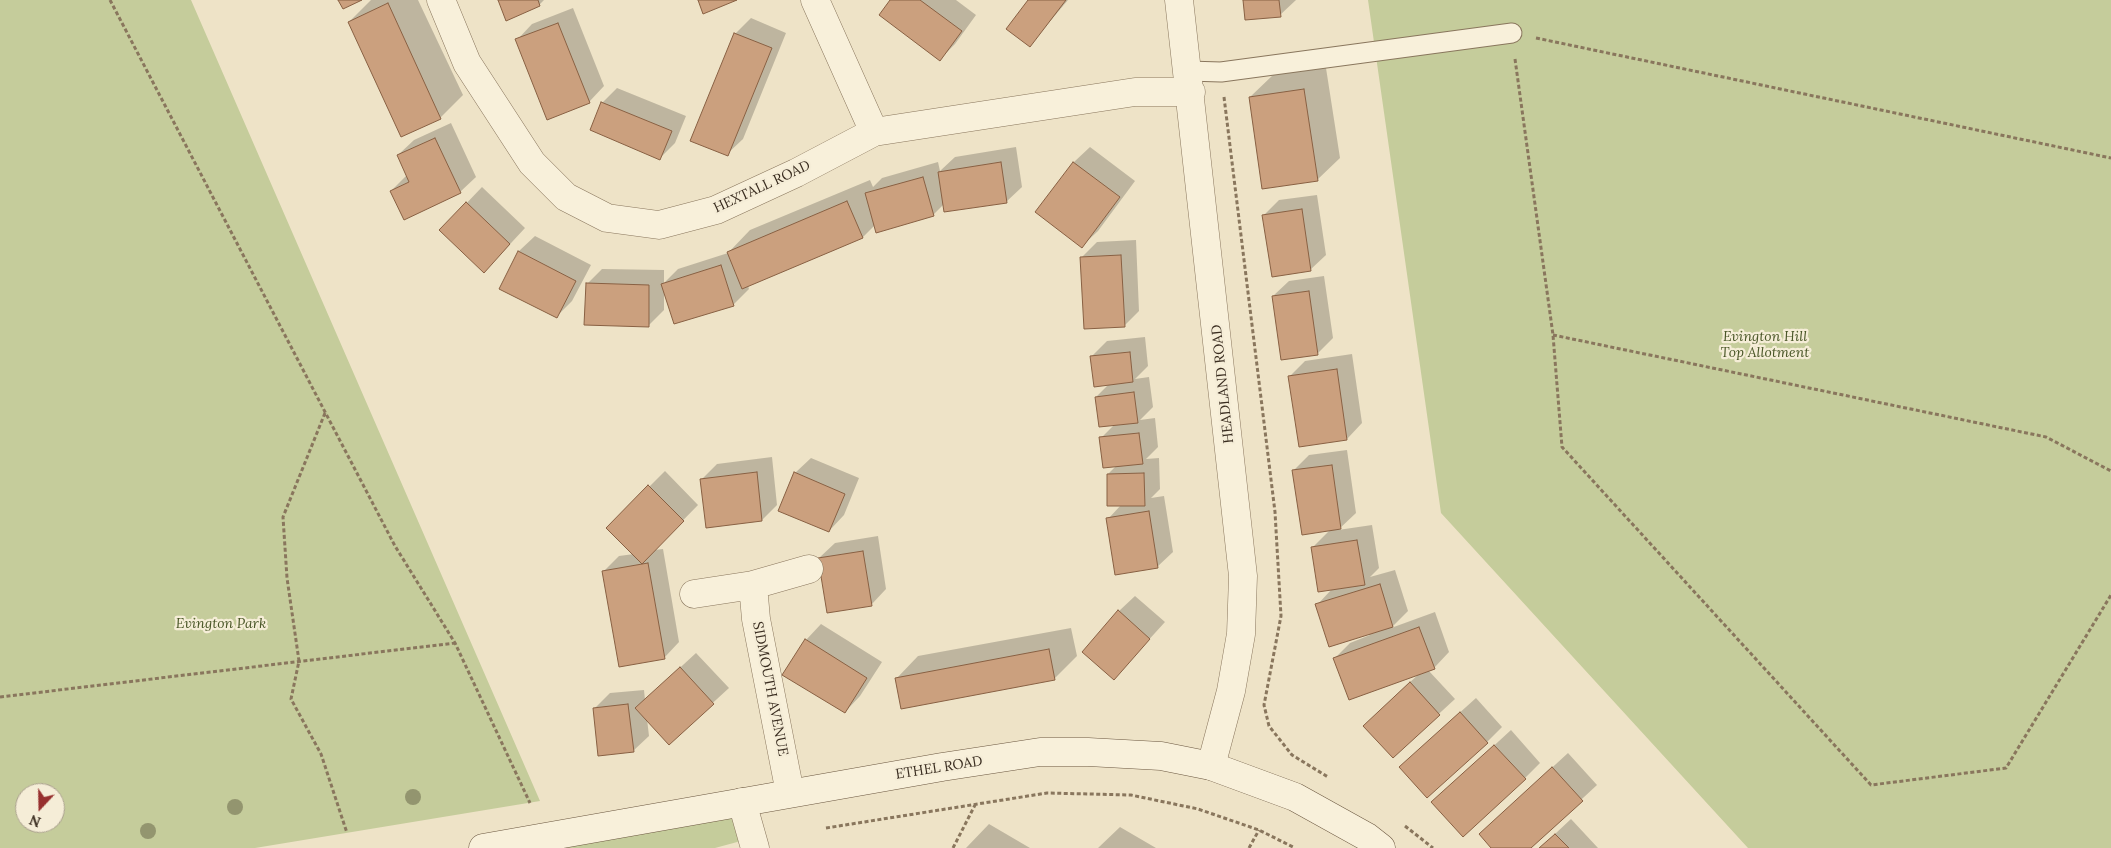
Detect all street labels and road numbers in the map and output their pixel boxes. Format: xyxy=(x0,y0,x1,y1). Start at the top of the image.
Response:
street label: HEXTALL ROAD xyxy=(711,157,813,217)
street label: HEADLAND ROAD xyxy=(1208,324,1238,444)
street label: SIDMOUTH AVENUE xyxy=(749,620,791,758)
street label: ETHEL ROAD xyxy=(894,753,984,783)

